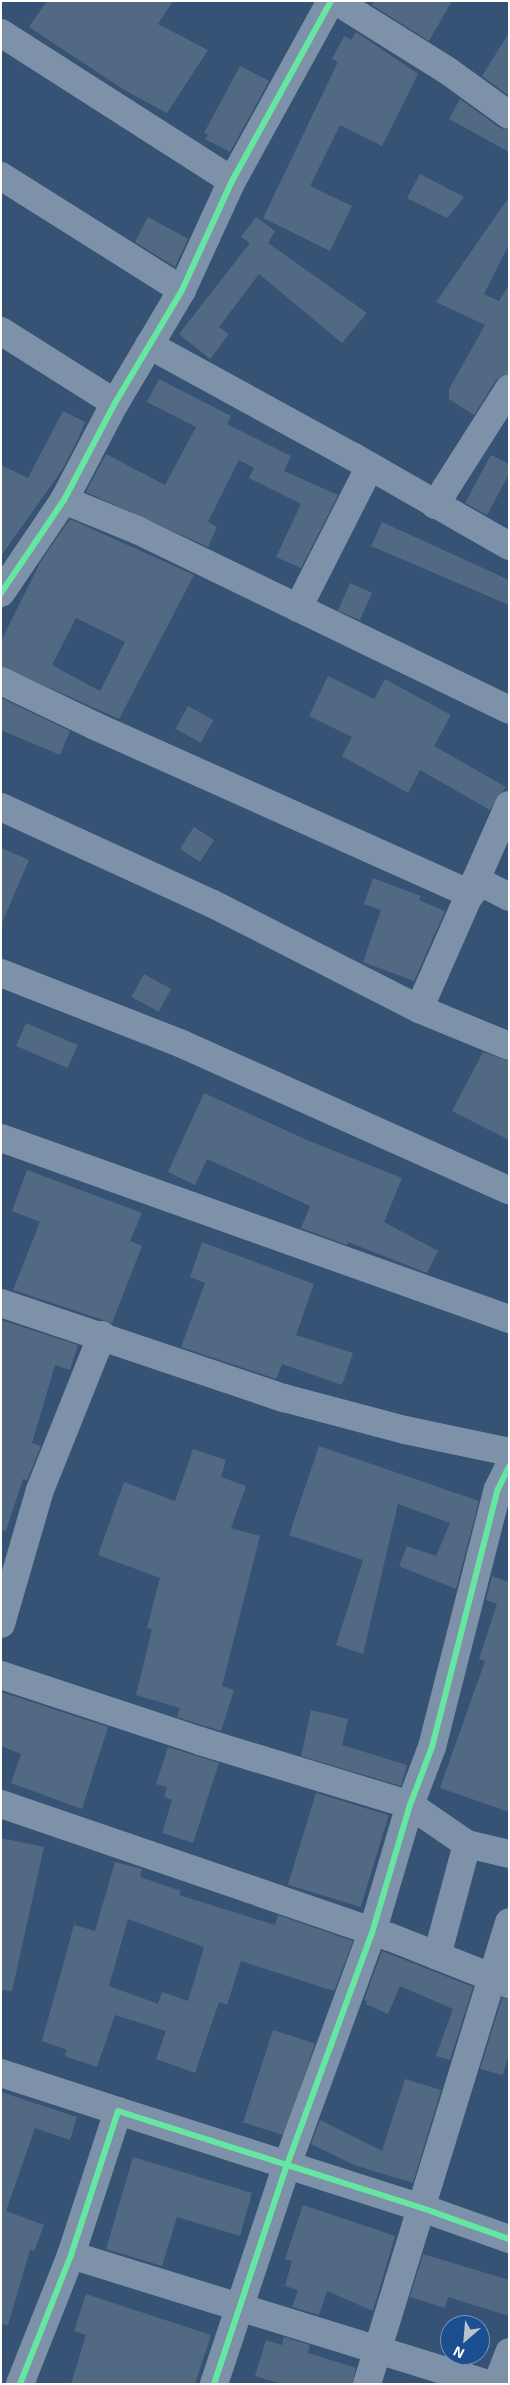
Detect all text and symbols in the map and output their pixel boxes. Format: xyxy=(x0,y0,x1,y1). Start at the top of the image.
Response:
north arrow xyxy=(440,2315,490,2365)
text: N xyxy=(450,2343,467,2363)

